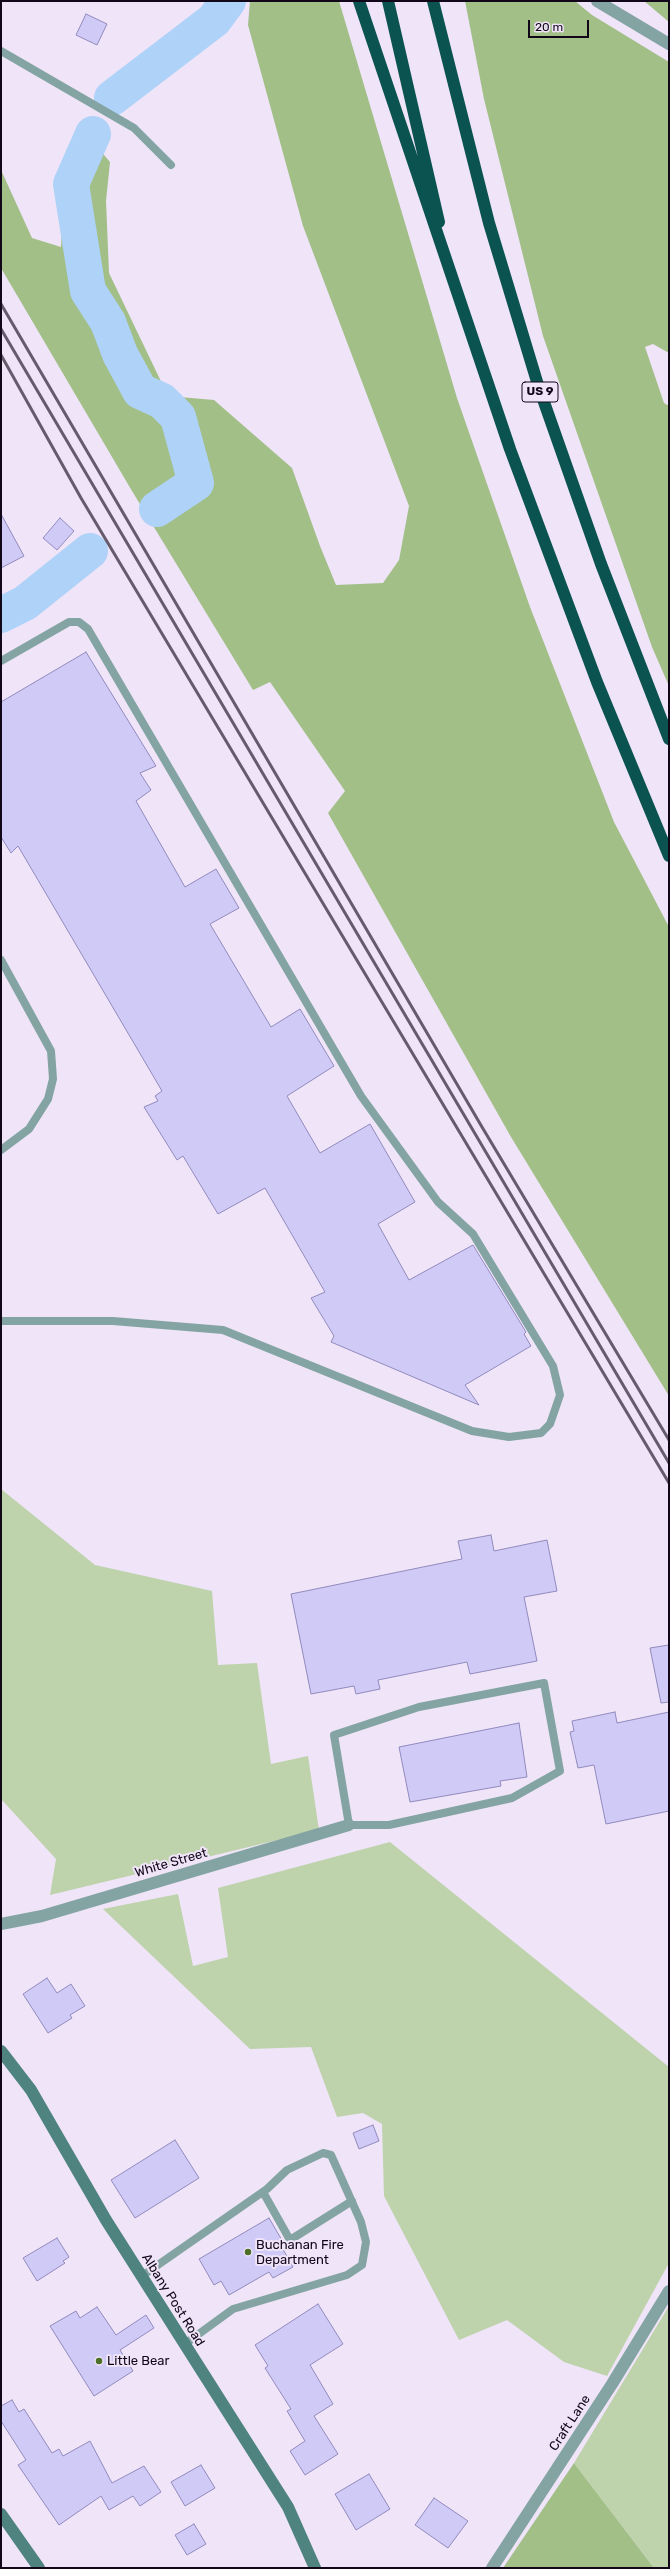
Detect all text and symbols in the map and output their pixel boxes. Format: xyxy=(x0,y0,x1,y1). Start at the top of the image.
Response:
scale bar xyxy=(530,12,591,38)
text: 20 m xyxy=(535,20,563,34)
road number: US 9 xyxy=(522,382,558,402)
street label: White Street xyxy=(133,1845,209,1881)
place label: Buchanan Fire Department xyxy=(256,2237,344,2268)
marker: Buchanan Fire Department xyxy=(243,2247,253,2257)
street label: Albany Post Road xyxy=(138,2251,208,2349)
place label: Little Bear xyxy=(107,2353,169,2369)
marker: Little Bear xyxy=(94,2356,104,2366)
street label: Craft Lane xyxy=(546,2392,594,2454)

